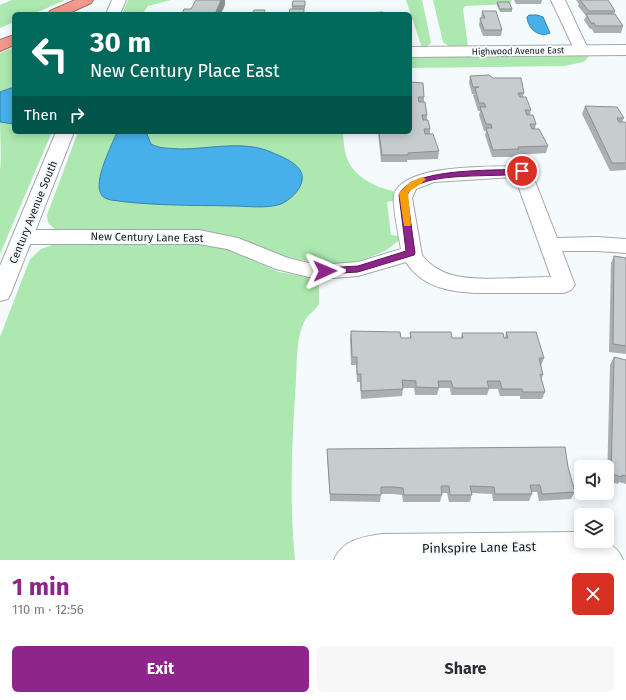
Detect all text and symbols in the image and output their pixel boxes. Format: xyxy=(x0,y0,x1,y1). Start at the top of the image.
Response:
text: 30 m xyxy=(90,26,151,59)
icon: left xyxy=(24,28,76,80)
street label: Highwood Avenue East xyxy=(472,45,565,57)
text: New Century Place East xyxy=(90,60,279,82)
icon: right xyxy=(66,104,88,126)
text: Then xyxy=(24,106,58,124)
pin xyxy=(505,154,539,188)
street label: Century Avenue South xyxy=(7,159,60,266)
icon: arrive xyxy=(511,160,533,182)
street label: New Century Lane East xyxy=(90,230,204,245)
position arrow xyxy=(304,250,346,292)
map controls xyxy=(574,460,614,548)
button: sound xyxy=(574,460,614,500)
button: layers xyxy=(574,508,614,548)
street label: Pinkspire Lane East xyxy=(422,539,536,556)
text: 1 min xyxy=(12,573,70,601)
button: close xyxy=(572,573,614,615)
text: 110 m · 12:56 xyxy=(12,602,84,617)
button: Exit xyxy=(12,646,309,692)
button: Share xyxy=(317,646,614,692)

